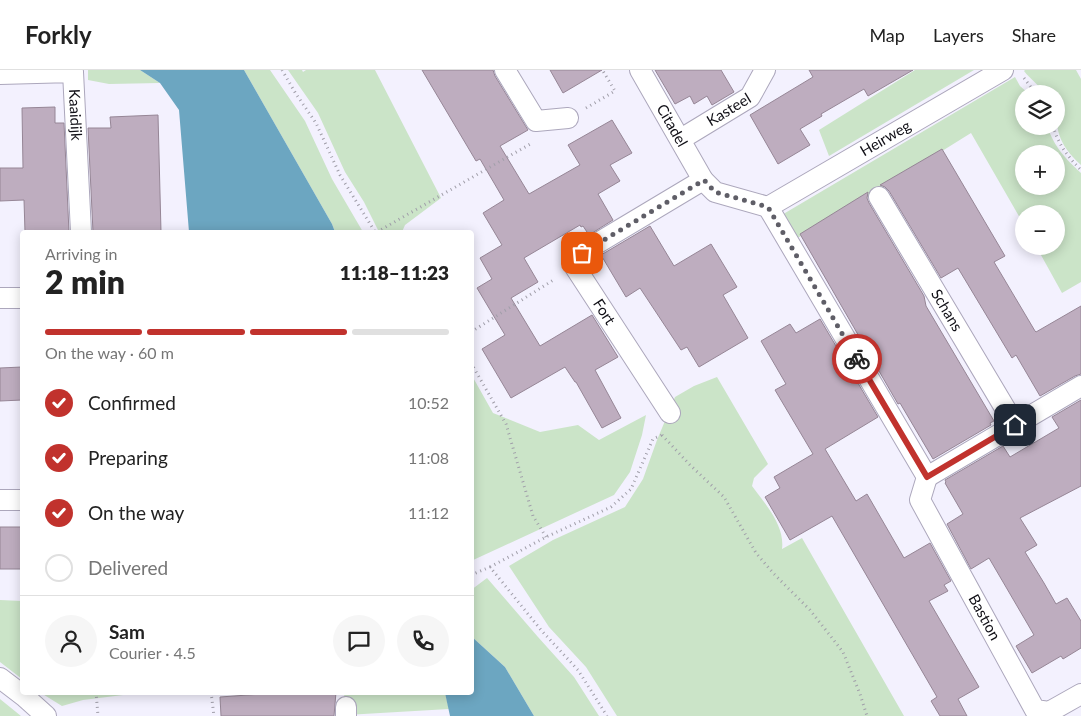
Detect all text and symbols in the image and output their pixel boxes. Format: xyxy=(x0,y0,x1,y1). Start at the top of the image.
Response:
text: Forkly xyxy=(25,20,92,49)
text: Map xyxy=(869,24,905,46)
text: Layers xyxy=(933,24,984,46)
text: Share xyxy=(1012,24,1056,46)
map controls xyxy=(1015,85,1065,255)
button: layers xyxy=(1015,85,1065,135)
street label: Kaaidijk xyxy=(66,89,86,142)
street label: Kasteel xyxy=(703,89,754,129)
street label: Citadel xyxy=(653,100,692,150)
street label: Heirweg xyxy=(856,116,914,159)
button: + xyxy=(1015,145,1065,195)
button: − xyxy=(1015,205,1065,255)
pin xyxy=(561,232,603,274)
icon: bag xyxy=(568,239,596,267)
text: Arriving in xyxy=(45,244,118,263)
text: 11:18–11:23 xyxy=(340,261,449,284)
text: 2 min xyxy=(45,262,125,301)
street label: Schans xyxy=(928,285,967,334)
street label: Fort xyxy=(590,295,620,328)
courier xyxy=(832,334,882,384)
text: On the way · 60 m xyxy=(45,343,174,362)
icon: bike xyxy=(843,345,871,373)
icon: check xyxy=(45,389,73,417)
text: Confirmed xyxy=(88,391,176,414)
text: 10:52 xyxy=(408,393,449,412)
pin xyxy=(994,404,1036,446)
icon: home xyxy=(1001,411,1029,439)
icon: check xyxy=(45,444,73,472)
text: Preparing xyxy=(88,446,168,469)
text: 11:08 xyxy=(408,448,449,467)
icon: check xyxy=(45,499,73,527)
text: On the way xyxy=(88,501,184,524)
text: 11:12 xyxy=(408,503,449,522)
text: Delivered xyxy=(88,556,168,579)
street label: Bastion xyxy=(965,591,1005,643)
button: person xyxy=(45,615,97,667)
button: chat xyxy=(333,615,385,667)
button: phone xyxy=(397,615,449,667)
text: Sam xyxy=(109,620,145,643)
text: Courier · 4.5 xyxy=(109,643,196,662)

